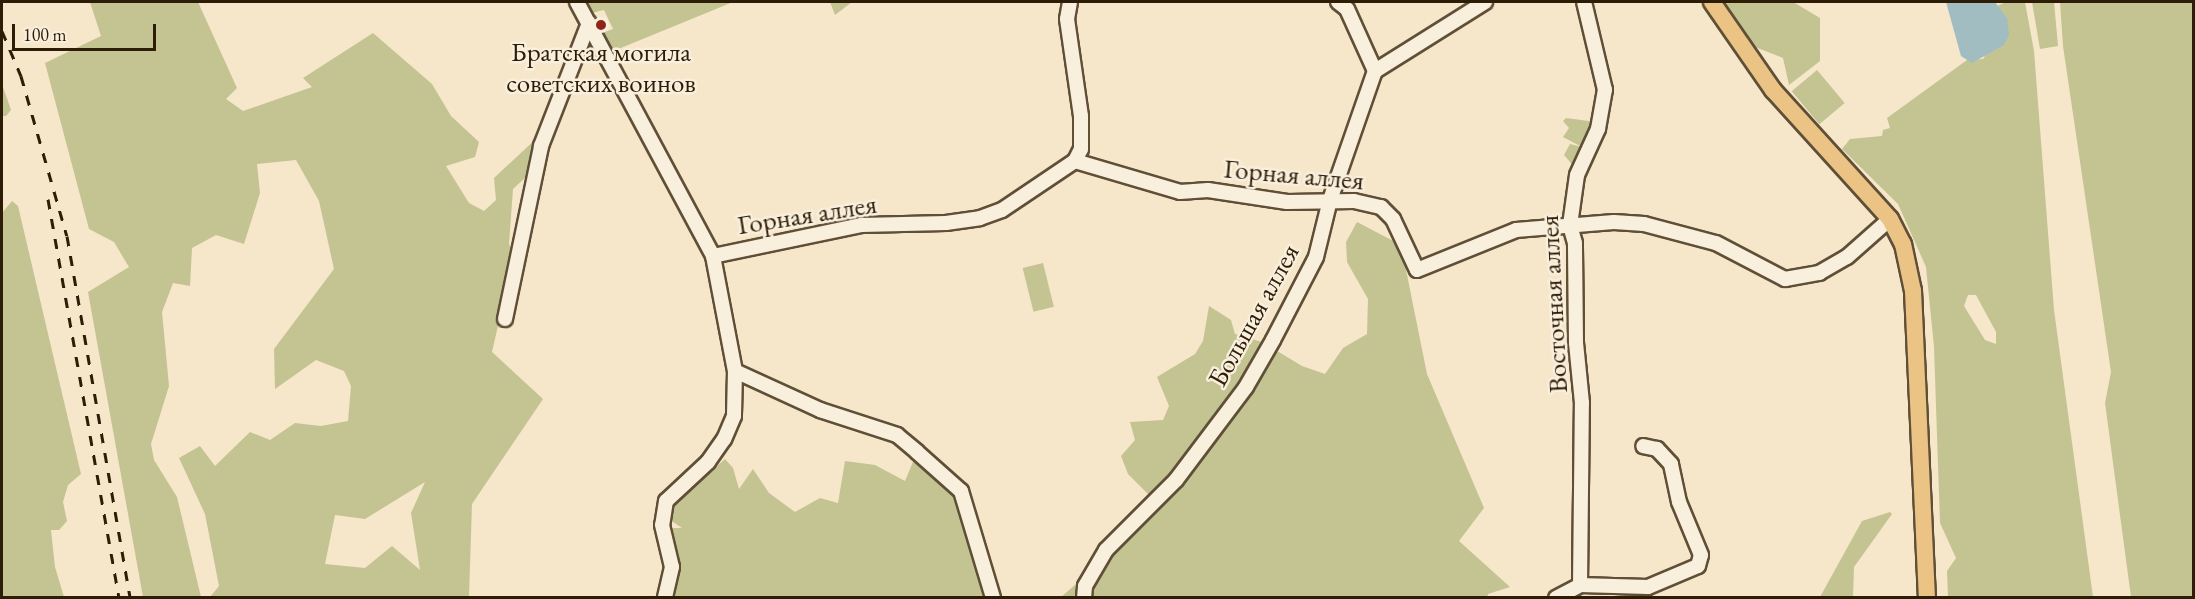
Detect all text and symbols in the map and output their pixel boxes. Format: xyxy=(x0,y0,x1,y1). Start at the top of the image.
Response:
scale bar xyxy=(15,12,159,50)
marker: Братская могила советских воинов xyxy=(594,18,608,32)
text: 100 m xyxy=(23,23,67,46)
place label: Братская могила советских воинов xyxy=(506,35,696,98)
street label: Горная аллея xyxy=(1223,152,1365,196)
street label: Горная аллея xyxy=(735,187,879,241)
street label: Восточная аллея xyxy=(1532,214,1574,394)
street label: Большая аллея xyxy=(1200,238,1306,392)

